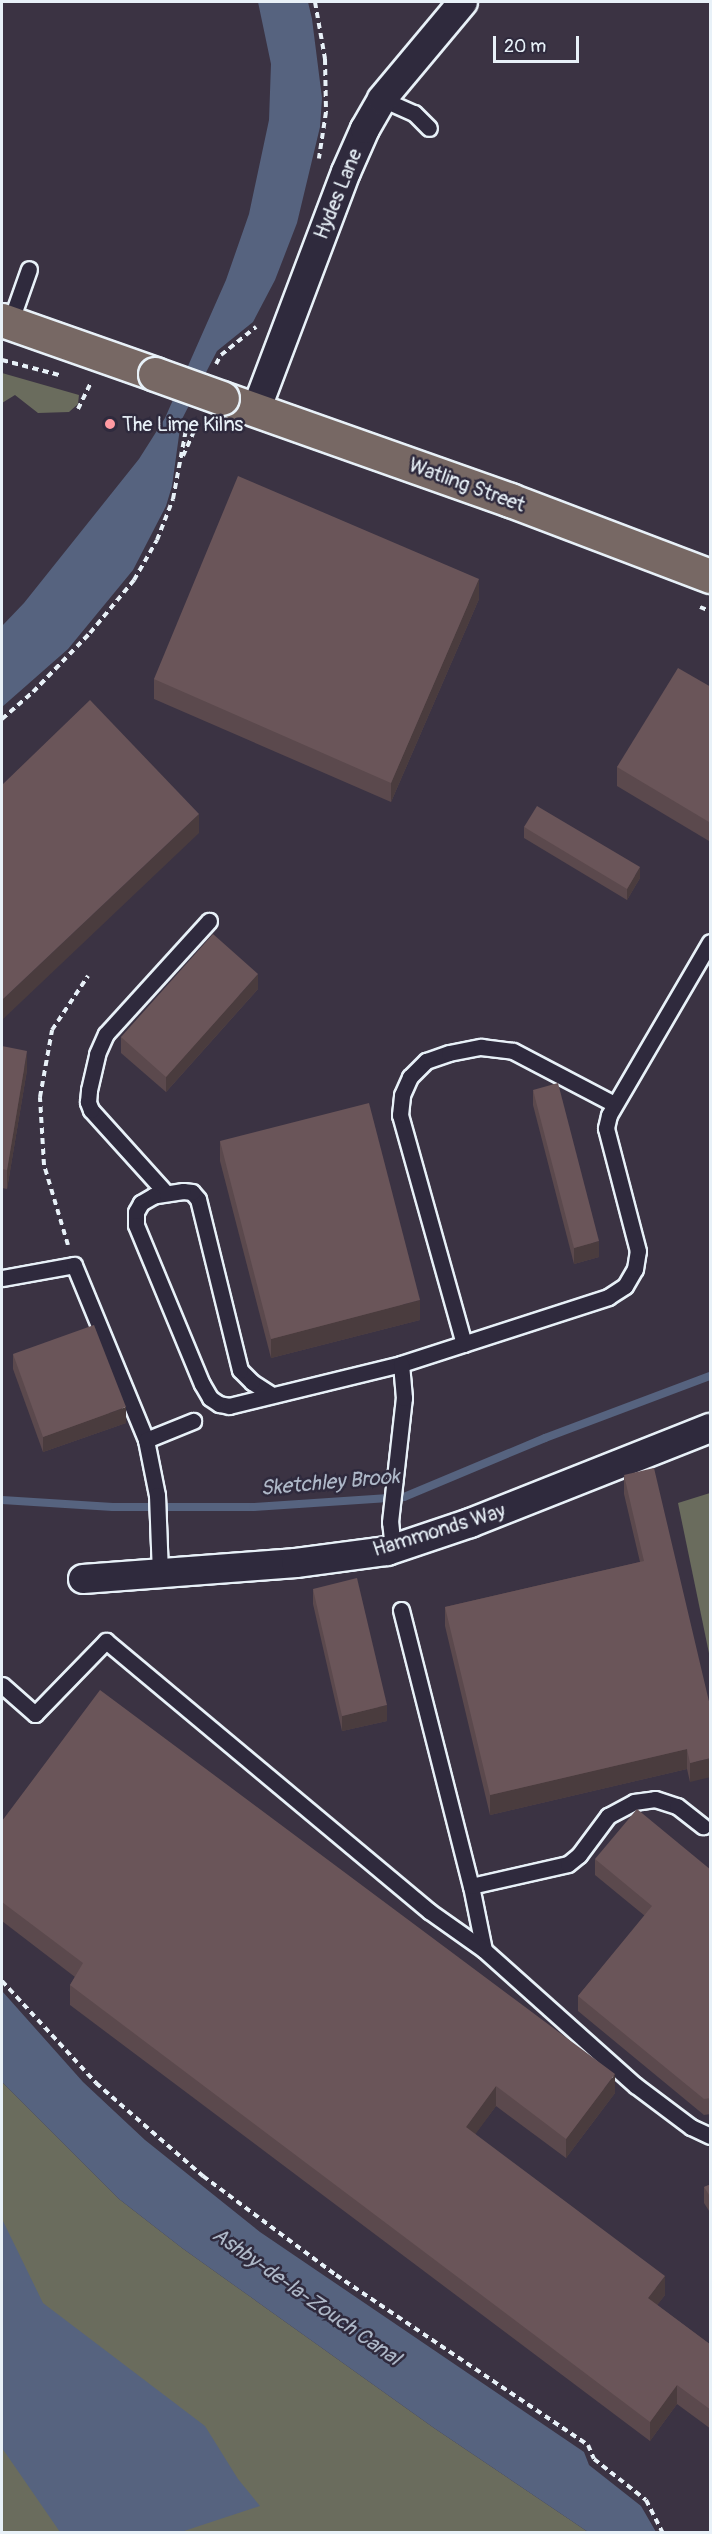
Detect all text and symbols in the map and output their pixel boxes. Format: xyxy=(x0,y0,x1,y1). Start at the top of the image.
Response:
scale bar xyxy=(496,24,582,62)
text: 20 m xyxy=(504,35,546,58)
street label: Hydes Lane xyxy=(309,145,367,243)
place label: The Lime Kilns xyxy=(122,412,243,436)
marker: The Lime Kilns xyxy=(103,417,117,431)
street label: Watling Street xyxy=(406,453,528,517)
water label: Sketchley Brook xyxy=(259,1464,401,1502)
street label: Hammonds Way xyxy=(370,1498,508,1562)
water label: Ashby-de-la-Zouch Canal xyxy=(207,2223,405,2371)

